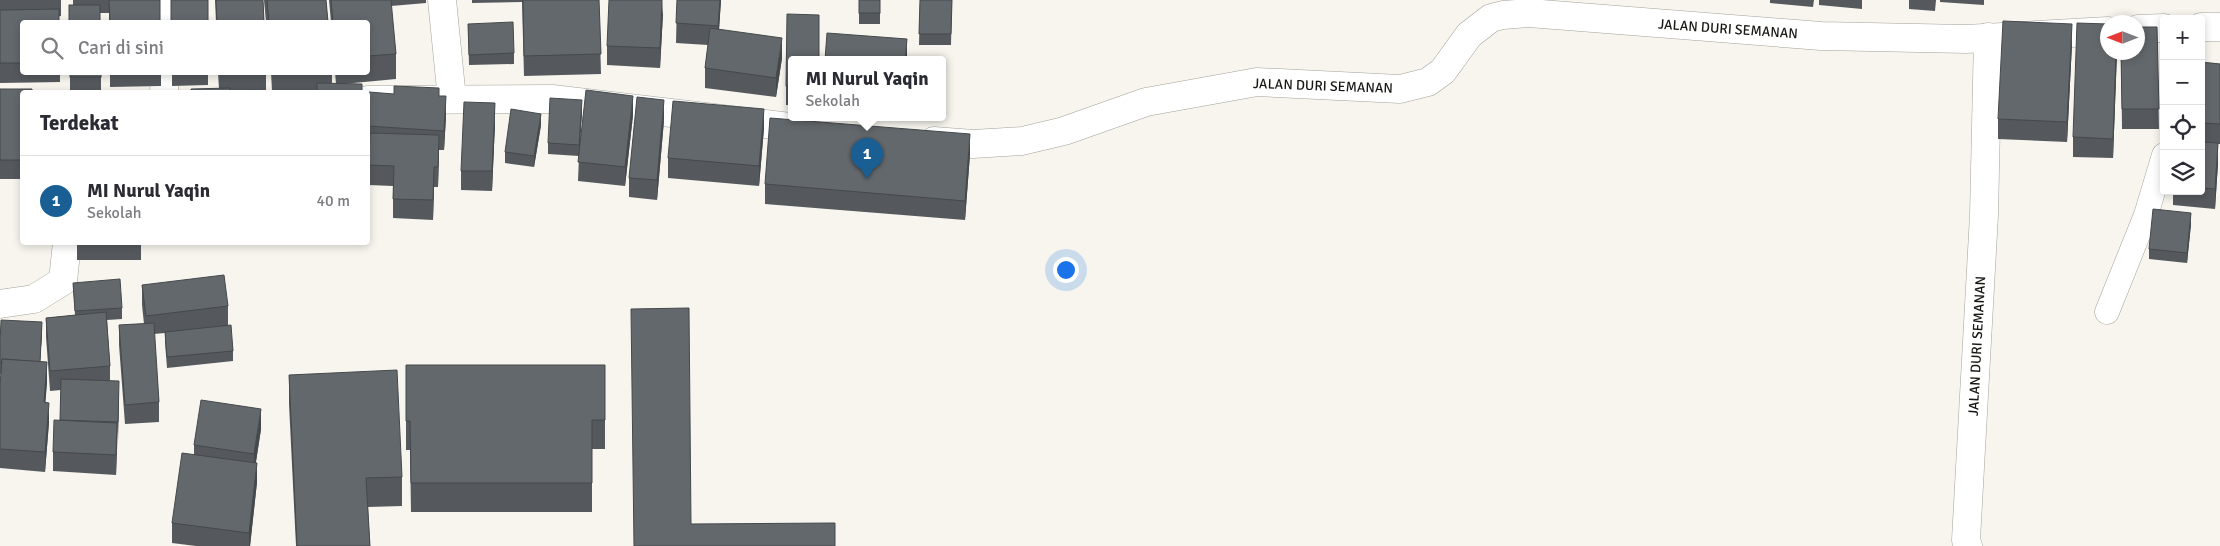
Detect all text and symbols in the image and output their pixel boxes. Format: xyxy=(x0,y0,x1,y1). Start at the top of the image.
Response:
north arrow xyxy=(2100,15,2145,60)
map controls xyxy=(2160,15,2205,195)
button: + xyxy=(2160,15,2205,60)
street label: JALAN DURI SEMANAN xyxy=(1658,16,1798,42)
search box xyxy=(20,20,370,75)
icon: search xyxy=(38,34,66,62)
text: Cari di sini xyxy=(78,36,164,60)
popup xyxy=(788,56,946,121)
button: − xyxy=(2160,60,2205,105)
text: MI Nurul Yaqin xyxy=(805,67,929,91)
street label: JALAN DURI SEMANAN xyxy=(1253,75,1393,97)
text: Sekolah xyxy=(805,91,860,111)
button: locate xyxy=(2160,105,2205,150)
text: Terdekat xyxy=(40,110,119,136)
pin: 1 xyxy=(851,138,883,179)
button: layers xyxy=(2160,150,2205,195)
text: MI Nurul Yaqin xyxy=(87,179,210,203)
text: 1 xyxy=(52,191,60,211)
text: 40 m xyxy=(316,191,350,211)
text: Sekolah xyxy=(87,203,141,223)
your location xyxy=(1053,257,1079,283)
street label: JALAN DURI SEMANAN xyxy=(1965,276,1989,416)

